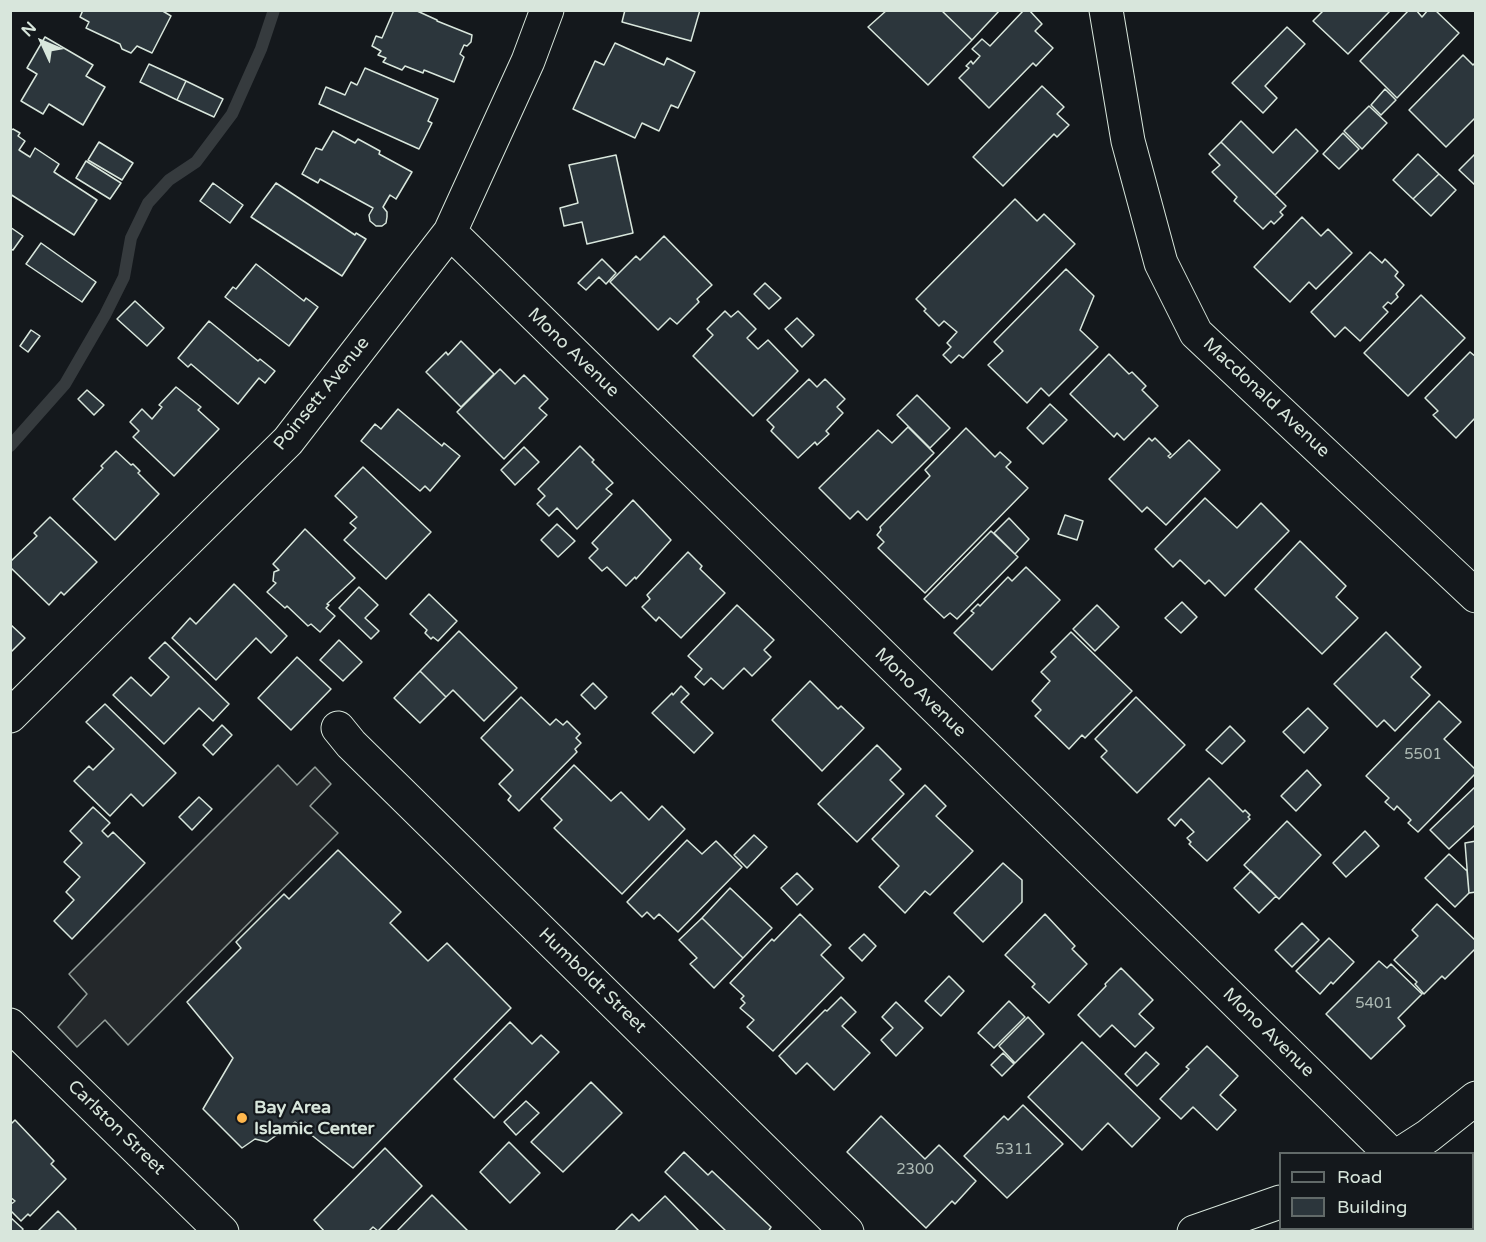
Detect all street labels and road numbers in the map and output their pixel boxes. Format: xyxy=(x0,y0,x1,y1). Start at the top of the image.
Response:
street label: Mono Avenue xyxy=(523,304,623,402)
street label: Poinsett Avenue xyxy=(270,333,374,455)
street label: Macdonald Avenue xyxy=(1198,334,1334,462)
street label: Mono Avenue xyxy=(870,644,970,742)
street label: Humboldt Street xyxy=(533,924,651,1038)
street label: Mono Avenue xyxy=(1218,984,1318,1082)
street label: Carlston Street xyxy=(63,1076,169,1180)

